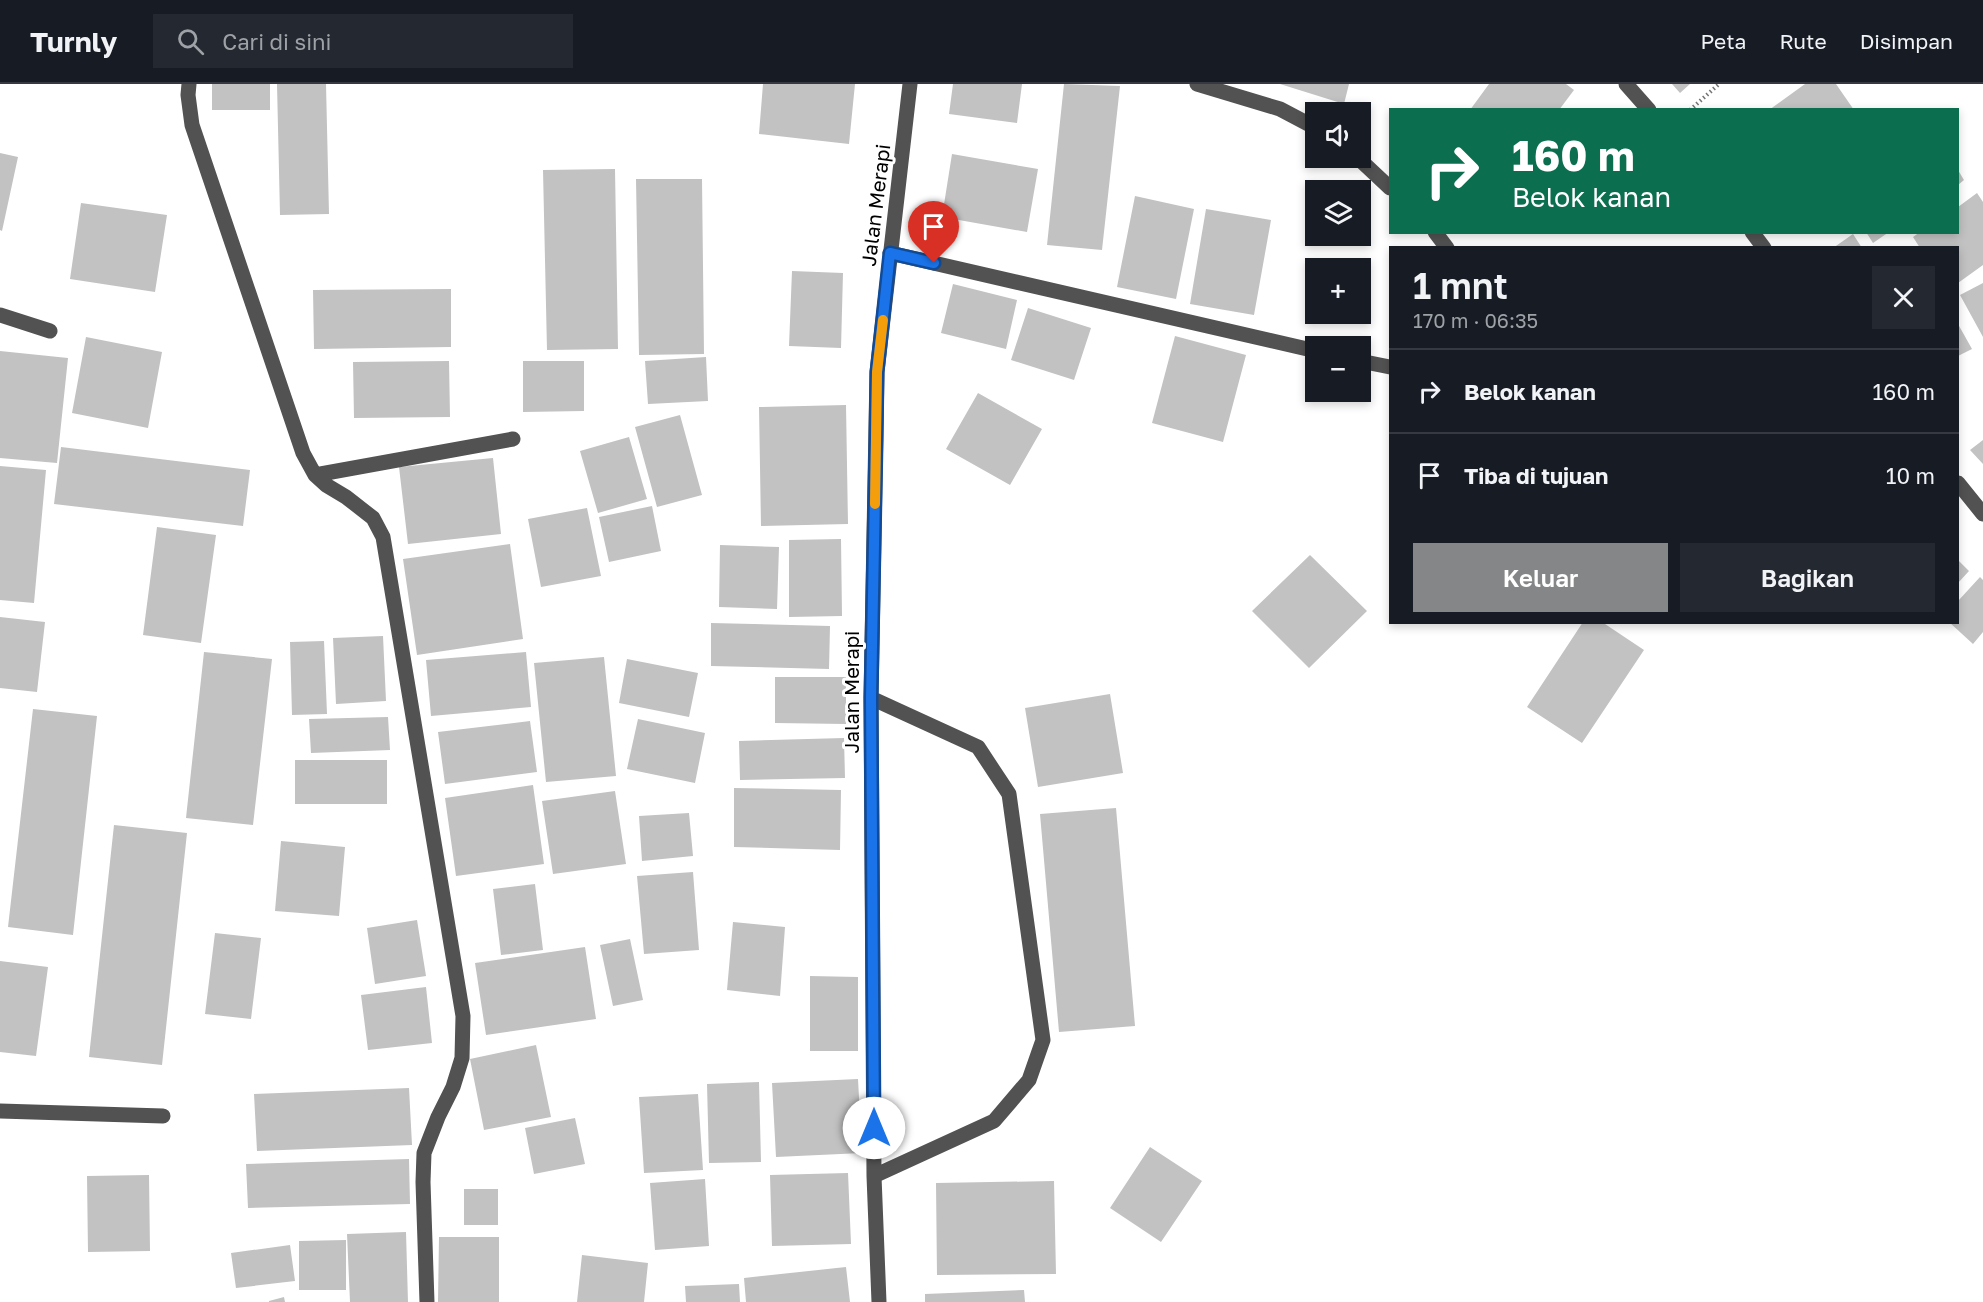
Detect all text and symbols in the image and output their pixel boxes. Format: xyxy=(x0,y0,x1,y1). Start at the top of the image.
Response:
search box xyxy=(153,14,573,68)
text: Turnly xyxy=(30,25,117,58)
icon: search xyxy=(174,25,207,58)
text: Cari di sini xyxy=(222,28,332,55)
text: Peta xyxy=(1700,28,1746,54)
text: Rute xyxy=(1779,28,1827,54)
text: Disimpan xyxy=(1860,28,1953,54)
map controls xyxy=(1305,102,1371,402)
button: sound xyxy=(1305,102,1371,168)
text: 160 m xyxy=(1512,130,1635,180)
icon: right xyxy=(1413,132,1491,210)
street label: Jalan Merapi xyxy=(856,143,894,267)
button: layers xyxy=(1305,180,1371,246)
text: Belok kanan xyxy=(1512,181,1671,213)
pin xyxy=(908,201,959,263)
icon: arrive xyxy=(917,210,950,243)
button: + xyxy=(1305,258,1371,324)
text: 1 mnt xyxy=(1413,264,1508,307)
button: close xyxy=(1872,266,1935,329)
text: 170 m · 06:35 xyxy=(1413,308,1538,332)
button: − xyxy=(1305,336,1371,402)
icon: right xyxy=(1413,375,1446,408)
text: Belok kanan xyxy=(1464,378,1596,405)
text: 160 m xyxy=(1872,378,1935,405)
icon: arrive xyxy=(1413,459,1446,492)
text: Tiba di tujuan xyxy=(1464,462,1608,489)
text: 10 m xyxy=(1886,462,1935,489)
button: Keluar xyxy=(1413,543,1668,612)
button: Bagikan xyxy=(1680,543,1935,612)
street label: Jalan Merapi xyxy=(839,631,863,753)
position arrow xyxy=(842,1096,906,1160)

